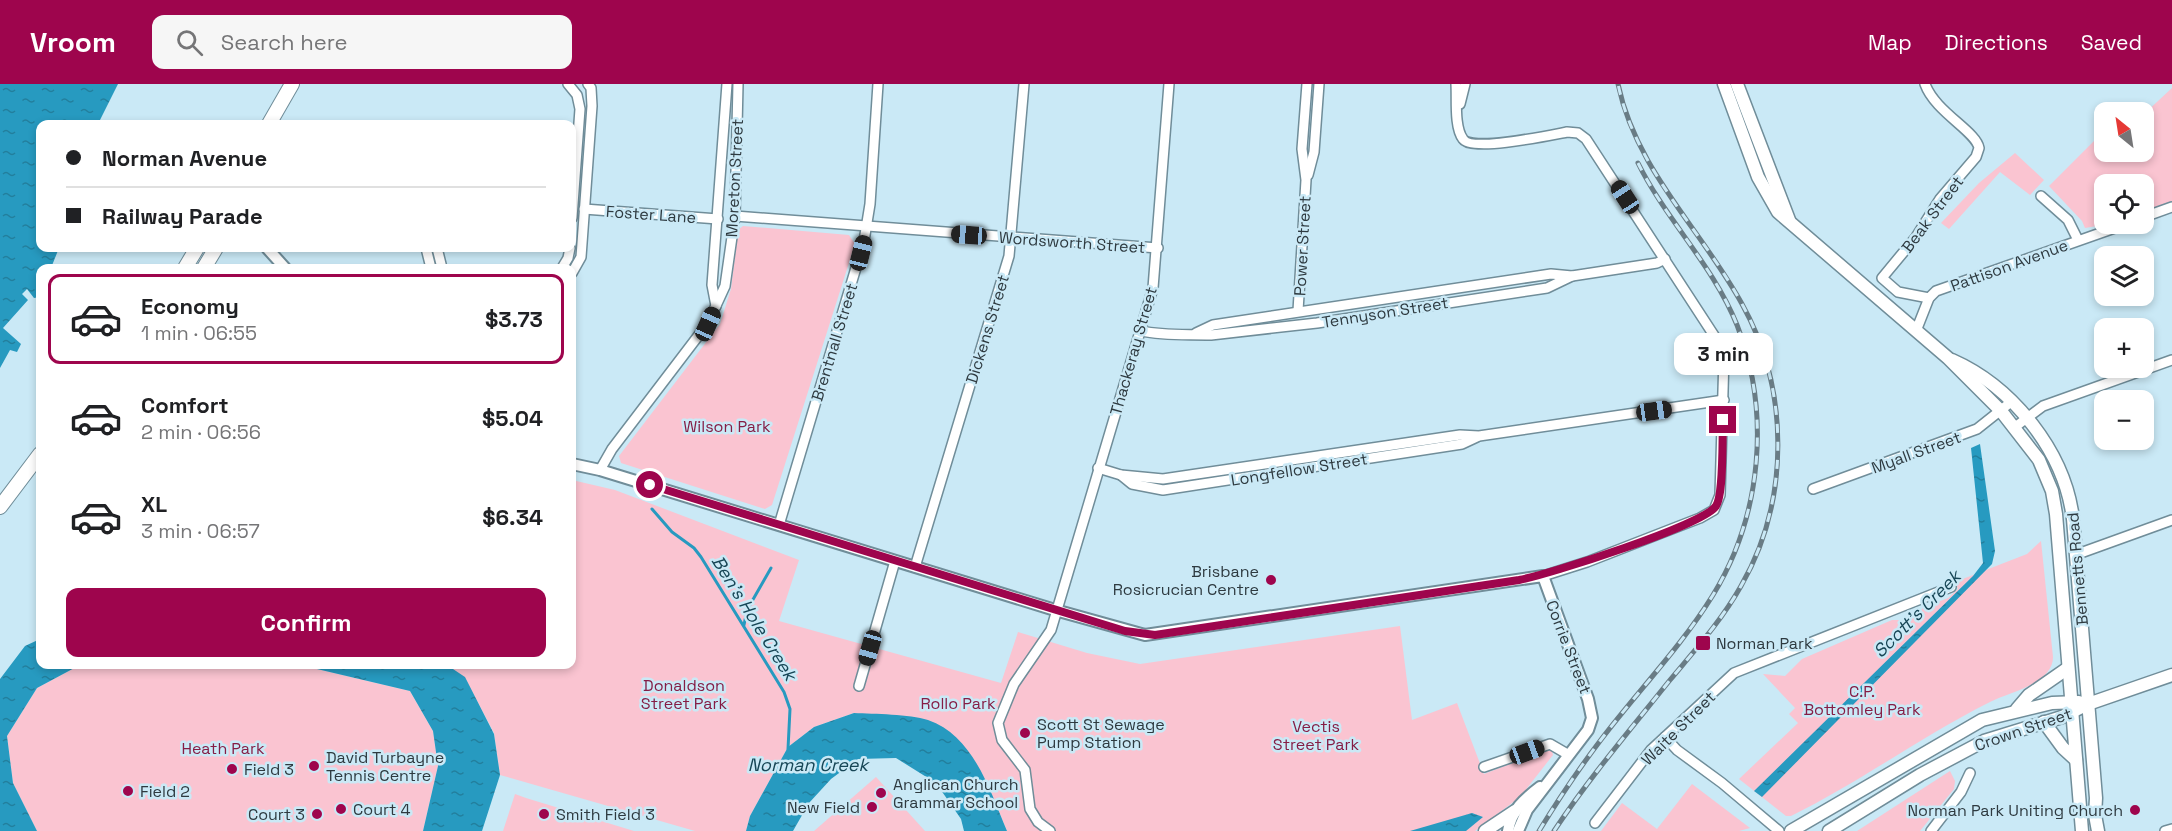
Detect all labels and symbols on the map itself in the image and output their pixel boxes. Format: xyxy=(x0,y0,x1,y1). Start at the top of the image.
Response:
north arrow xyxy=(2094,102,2154,162)
street label: Moreton Street xyxy=(721,118,748,238)
street label: Beak Street xyxy=(1897,172,1968,257)
car xyxy=(1608,177,1642,217)
street label: Power Street xyxy=(1289,195,1316,297)
street label: Foster Lane xyxy=(605,201,697,228)
car xyxy=(950,225,988,245)
street label: Wordsworth Street xyxy=(998,227,1146,258)
car xyxy=(848,233,874,273)
street label: Pattison Avenue xyxy=(1948,234,2071,296)
street label: Dickens Street xyxy=(961,272,1014,386)
street label: Brentnall Street xyxy=(807,280,862,404)
street label: Thackeray Street xyxy=(1105,284,1162,418)
street label: Tennyson Street xyxy=(1320,292,1450,333)
car xyxy=(692,304,724,344)
callout: 3 min xyxy=(1674,333,1772,375)
car xyxy=(1635,400,1673,422)
route end xyxy=(1709,406,1736,433)
park label: Wilson Park xyxy=(683,416,771,437)
street label: Myall Street xyxy=(1869,427,1964,478)
street label: Longfellow Street xyxy=(1229,448,1369,491)
route start xyxy=(636,471,663,498)
street label: Bennetts Road xyxy=(2062,512,2093,626)
water label: Ben's Hole Creek xyxy=(707,551,803,687)
place label: Brisbane Rosicrucian Centre xyxy=(1113,561,1259,600)
water label: Scott's Creek xyxy=(1868,563,1967,662)
marker: Brisbane Rosicrucian Centre xyxy=(1264,573,1278,587)
street label: Corrie Street xyxy=(1541,597,1596,697)
car xyxy=(856,628,884,668)
place label: Norman Park xyxy=(1716,633,1813,654)
marker: Norman Park xyxy=(1694,634,1712,652)
park label: Donaldson Street Park xyxy=(641,675,728,714)
park label: C.P. Bottomley Park xyxy=(1803,681,1921,720)
street label: Waite Street xyxy=(1637,687,1720,770)
park label: Rollo Park xyxy=(920,693,996,714)
street label: Crown Street xyxy=(1972,703,2075,756)
place label: Scott St Sewage Pump Station xyxy=(1037,714,1165,753)
park label: Vectis Street Park xyxy=(1273,716,1360,755)
marker: Scott St Sewage Pump Station xyxy=(1018,726,1032,740)
car xyxy=(1507,737,1547,767)
park label: Heath Park xyxy=(181,738,265,759)
place label: David Turbayne Tennis Centre xyxy=(326,747,444,786)
water label: Norman Creek xyxy=(748,753,870,776)
place label: Field 3 xyxy=(244,759,294,780)
marker: David Turbayne Tennis Centre xyxy=(307,759,321,773)
marker: Field 3 xyxy=(225,762,239,776)
place label: Anglican Church Grammar School xyxy=(893,774,1019,813)
place label: Field 2 xyxy=(140,781,190,802)
marker: Field 2 xyxy=(121,784,135,798)
marker: Anglican Church Grammar School xyxy=(874,786,888,800)
place label: New Field xyxy=(787,797,860,818)
place label: Court 4 xyxy=(353,799,410,820)
marker: New Field xyxy=(865,800,879,814)
place label: Norman Park Uniting Church xyxy=(1907,800,2123,821)
marker: Court 4 xyxy=(334,802,348,816)
marker: Norman Park Uniting Church xyxy=(2128,803,2142,817)
place label: Court 3 xyxy=(248,804,305,825)
place label: Smith Field 3 xyxy=(556,804,655,825)
marker: Court 3 xyxy=(310,807,324,821)
marker: Smith Field 3 xyxy=(537,807,551,821)

